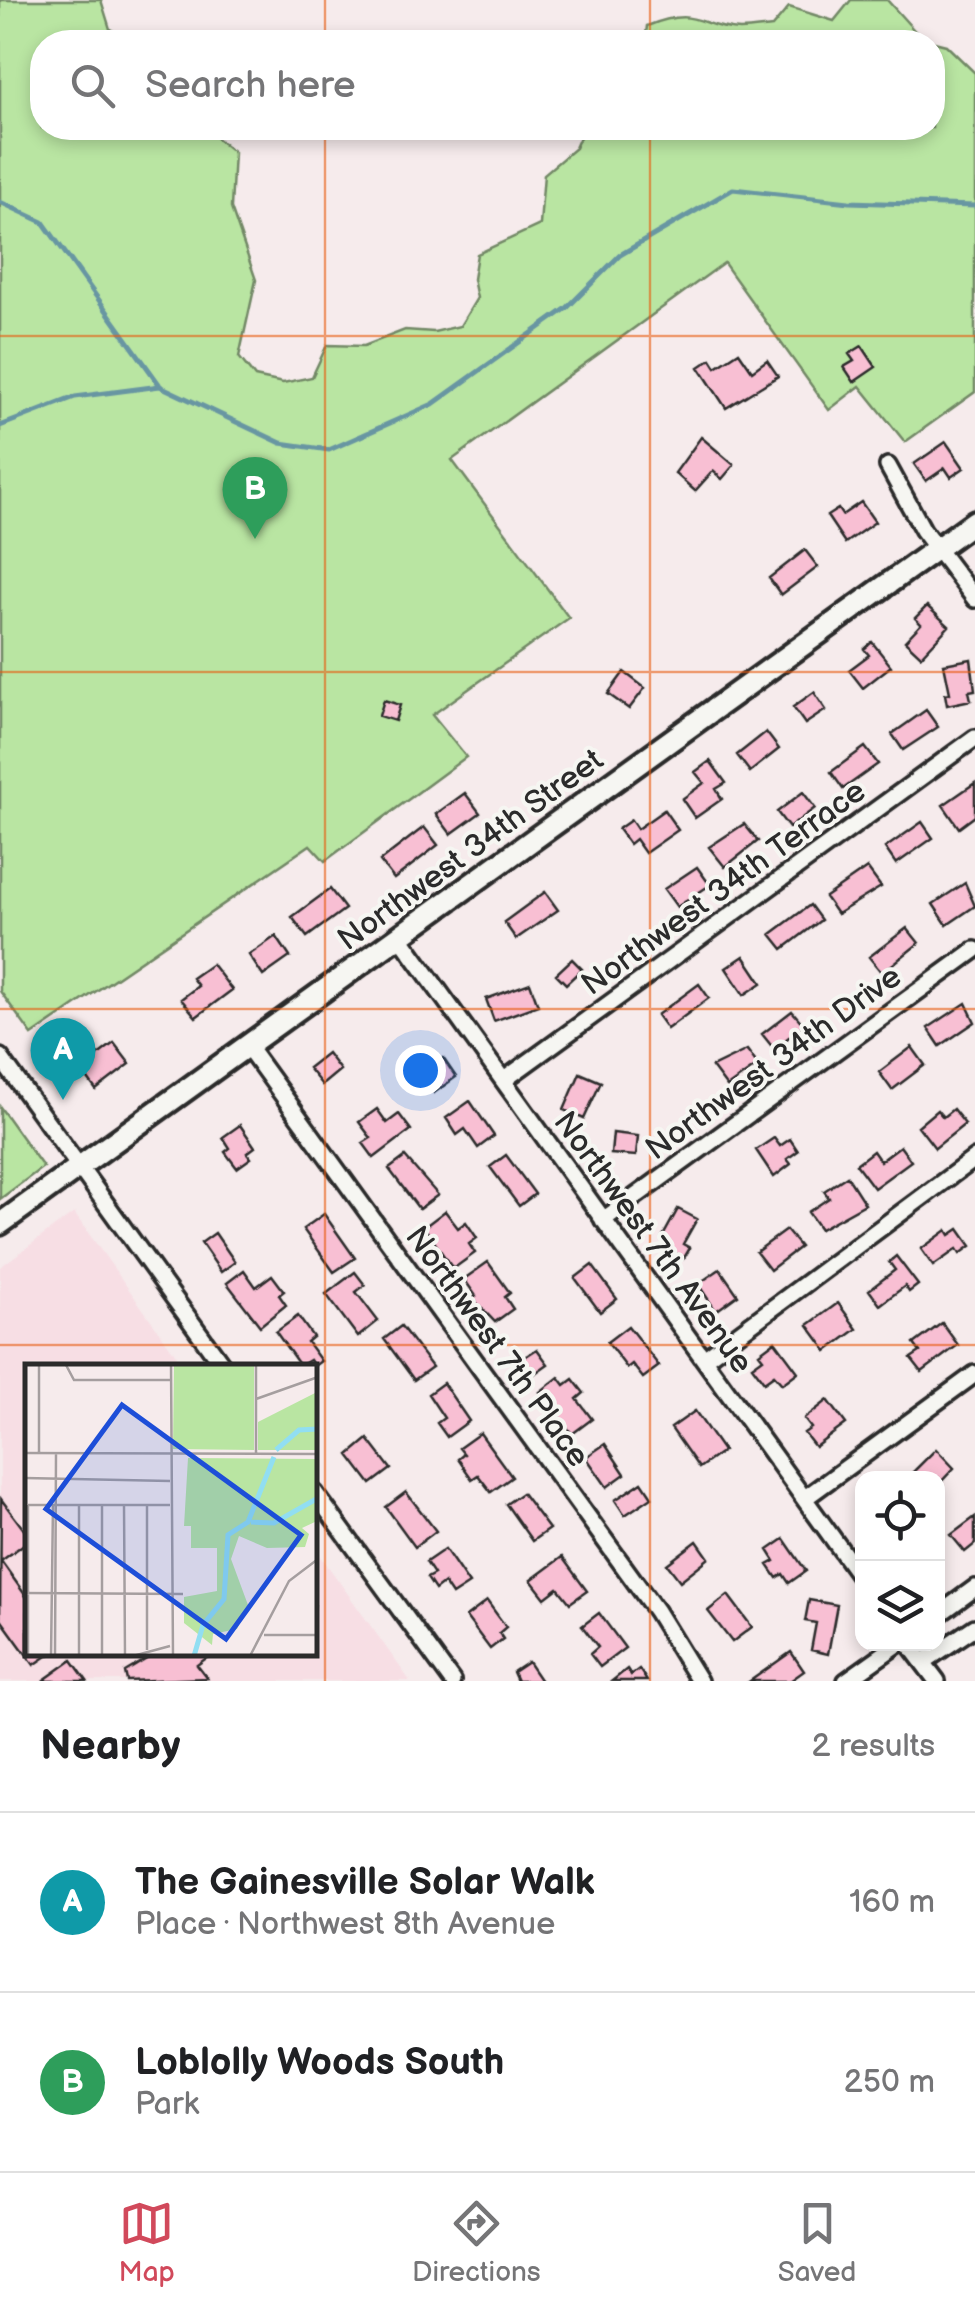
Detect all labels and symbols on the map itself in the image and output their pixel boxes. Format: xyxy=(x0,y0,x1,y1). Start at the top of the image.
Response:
pin: B xyxy=(222,456,288,539)
street label: Northwest 34th Street xyxy=(331,741,611,960)
street label: Northwest 34th Terrace xyxy=(574,772,874,1004)
street label: Northwest 34th Drive xyxy=(638,957,909,1169)
pin: A xyxy=(30,1018,96,1100)
your location xyxy=(395,1045,446,1096)
street label: Northwest 7th Avenue xyxy=(545,1104,761,1382)
street label: Northwest 7th Place xyxy=(396,1219,597,1475)
inset map xyxy=(25,1364,318,1656)

